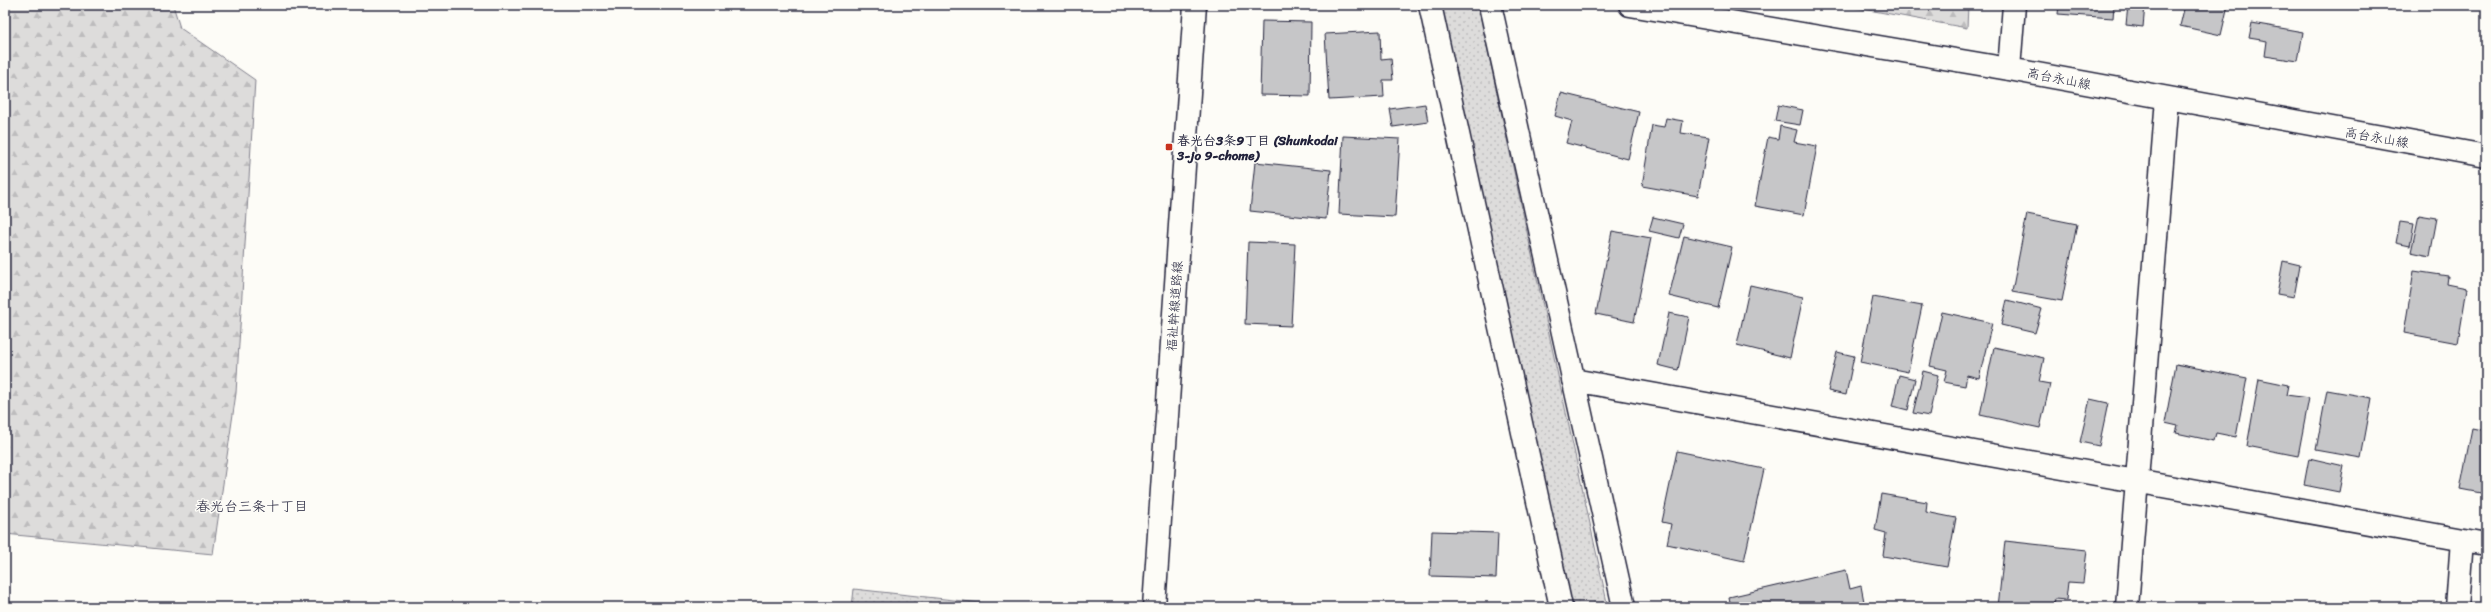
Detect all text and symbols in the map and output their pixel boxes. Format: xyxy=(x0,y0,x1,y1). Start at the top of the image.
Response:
street label: 高台永山線 xyxy=(2025,61,2094,96)
street label: 高台永山線 xyxy=(2343,121,2412,155)
place label: 春光台3条9丁目 (Shunkodai 3-jo 9-chome) xyxy=(1176,129,1339,167)
marker: 春光台3条9丁目 (Shunkodai 3-jo 9-chome) xyxy=(1164,142,1174,152)
street label: 福祉幹線道路線 xyxy=(1160,259,1189,352)
district label: 春光台三条十丁目 xyxy=(196,494,308,519)

